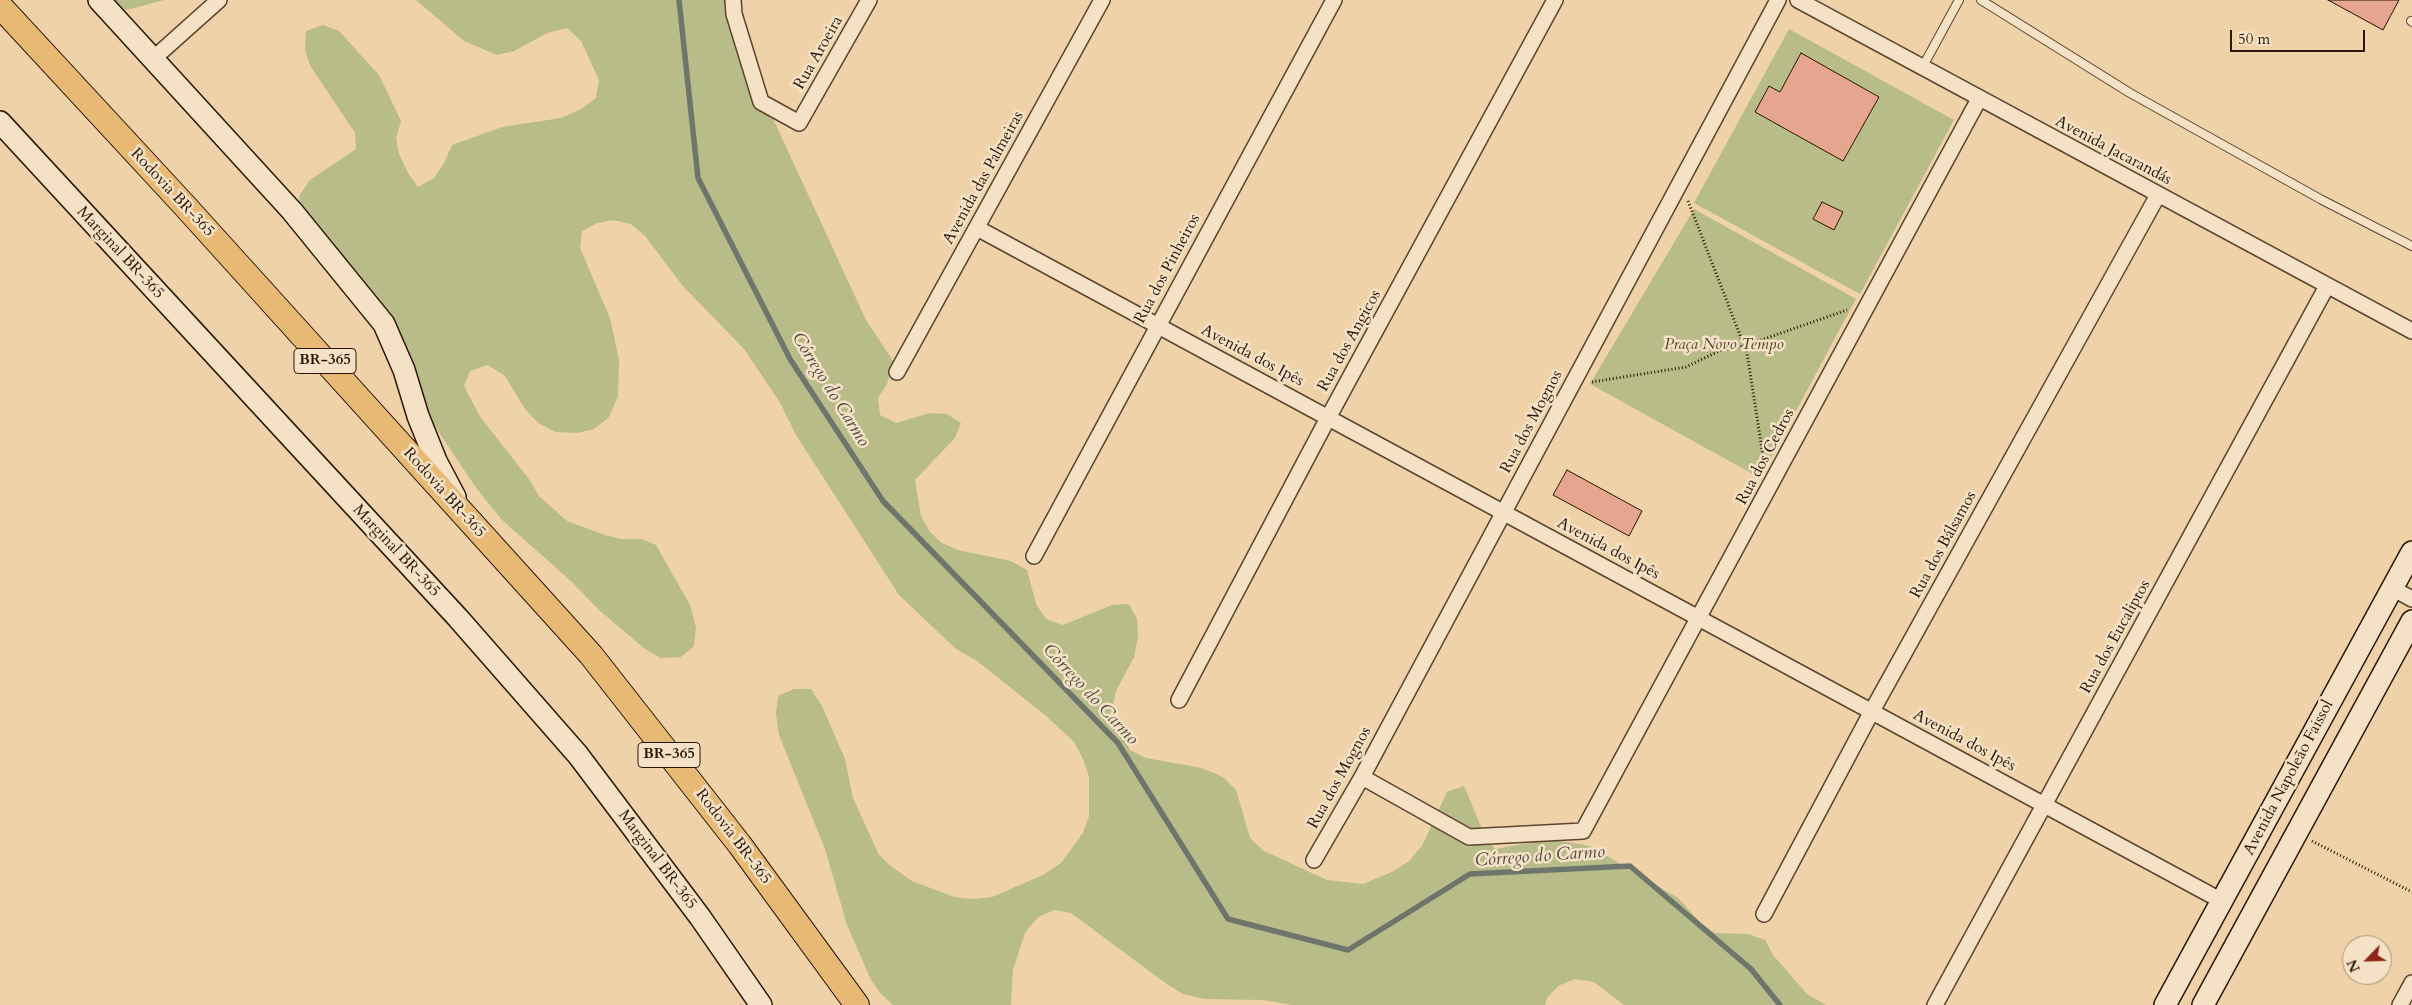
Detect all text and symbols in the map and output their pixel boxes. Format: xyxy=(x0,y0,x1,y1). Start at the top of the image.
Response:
street label: Rua Aroeira xyxy=(790,13,848,93)
scale bar xyxy=(2232,20,2367,52)
text: 50 m xyxy=(2238,29,2270,49)
street label: Avenida das Palmeiras xyxy=(939,108,1029,248)
street label: Avenida Jacarandás xyxy=(2051,112,2175,190)
street label: Rodovia BR-365 xyxy=(126,145,218,241)
street label: Marginal BR-365 xyxy=(72,203,168,303)
street label: Rua dos Pinheiros xyxy=(1131,211,1205,327)
street label: Rua dos Angicos xyxy=(1314,287,1386,395)
street label: Avenida dos Ipês xyxy=(1197,321,1307,391)
water label: Córrego do Carmo xyxy=(786,329,874,451)
park label: Praça Novo Tempo xyxy=(1664,335,1784,355)
road number: BR-365 xyxy=(294,348,356,374)
street label: Rua dos Mognos xyxy=(1497,367,1567,477)
street label: Rua dos Cedros xyxy=(1733,406,1799,508)
street label: Rodovia BR-365 xyxy=(399,444,489,542)
street label: Rua dos Bálsamos xyxy=(1907,488,1981,602)
street label: Marginal BR-365 xyxy=(348,501,444,601)
street label: Avenida dos Ipês xyxy=(1553,514,1663,584)
street label: Rua dos Eucaliptos xyxy=(2077,577,2155,697)
water label: Córrego do Carmo xyxy=(1038,640,1142,750)
street label: Avenida Napoleão Faissol xyxy=(2240,697,2338,859)
street label: Avenida dos Ipês xyxy=(1909,706,2019,776)
street label: Rua dos Mognos xyxy=(1304,724,1376,832)
road number: BR-365 xyxy=(638,742,700,768)
street label: Rodovia BR-365 xyxy=(691,786,775,888)
street label: Marginal BR-365 xyxy=(613,807,701,913)
water label: Córrego do Carmo xyxy=(1474,842,1606,872)
north arrow xyxy=(2342,935,2392,985)
text: N xyxy=(2343,956,2365,975)

